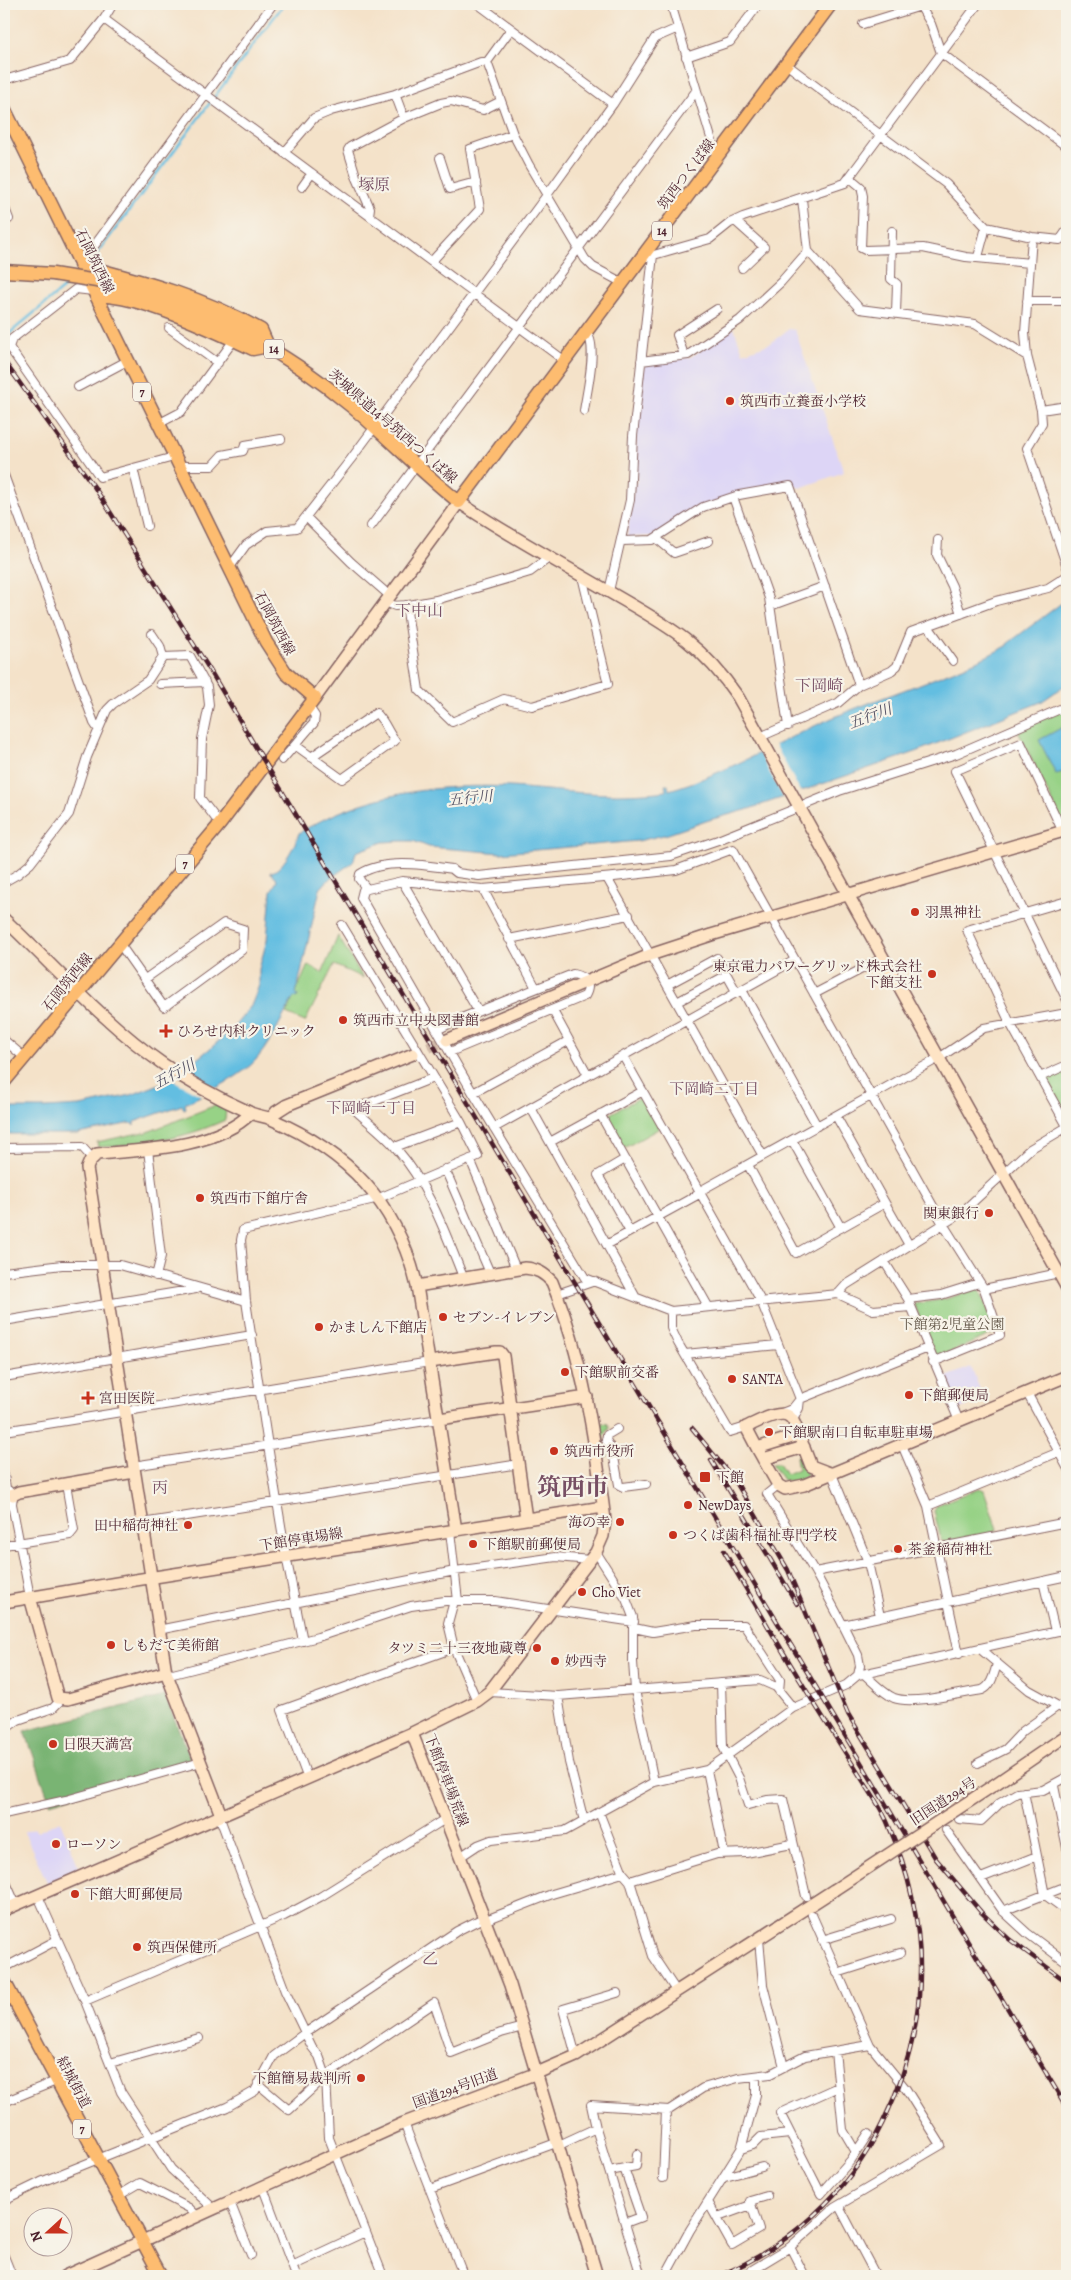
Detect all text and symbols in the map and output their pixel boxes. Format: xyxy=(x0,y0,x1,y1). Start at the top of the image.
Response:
street label: 筑西つくば線 xyxy=(654,135,719,214)
district label: 塚原 xyxy=(358,174,390,196)
road number: 14 xyxy=(652,222,672,240)
street label: 石岡筑西線 xyxy=(71,226,118,297)
road number: 14 xyxy=(264,339,284,358)
street label: 茨城県道14号筑西つくば線 xyxy=(324,365,461,488)
road number: 7 xyxy=(133,382,151,402)
place label: 筑西市立養蚕小学校 xyxy=(740,392,866,411)
marker: 筑西市立養蚕小学校 xyxy=(724,395,736,407)
street label: 石岡筑西線 xyxy=(250,588,299,659)
district label: 下中山 xyxy=(395,600,443,622)
district label: 下岡崎 xyxy=(795,675,843,697)
water label: 五行川 xyxy=(845,698,896,733)
water label: 五行川 xyxy=(447,785,495,810)
road number: 7 xyxy=(176,854,194,874)
place label: 羽黒神社 xyxy=(925,903,981,922)
marker: 羽黒神社 xyxy=(909,906,921,918)
street label: 石岡筑西線 xyxy=(38,949,97,1015)
place label: 東京電力パワーグリッド株式会社 下館支社 xyxy=(713,957,922,992)
marker: 東京電力パワーグリッド株式会社 下館支社 xyxy=(926,968,938,980)
place label: 筑西市立中央図書館 xyxy=(353,1011,479,1030)
marker: 筑西市立中央図書館 xyxy=(337,1014,349,1026)
place label: ひろせ内科クリニック xyxy=(177,1022,316,1041)
marker: ひろせ内科クリニック xyxy=(159,1024,173,1038)
water label: 五行川 xyxy=(149,1054,200,1093)
district label: 下岡崎二丁目 xyxy=(669,1079,759,1099)
district label: 下岡崎一丁目 xyxy=(326,1098,416,1118)
place label: 筑西市下館庁舎 xyxy=(210,1189,308,1208)
marker: 筑西市下館庁舎 xyxy=(194,1192,206,1204)
place label: 関東銀行 xyxy=(923,1204,979,1223)
marker: 関東銀行 xyxy=(983,1207,995,1219)
place label: セブン-イレブン xyxy=(453,1308,555,1327)
marker: セブン-イレブン xyxy=(437,1311,449,1323)
park label: 下館第2児童公園 xyxy=(900,1315,1004,1334)
place label: かましん下館店 xyxy=(329,1318,427,1337)
marker: かましん下館店 xyxy=(313,1321,325,1333)
place label: 下館駅前交番 xyxy=(575,1363,659,1382)
marker: 下館駅前交番 xyxy=(559,1366,571,1378)
place label: SANTA xyxy=(742,1370,784,1389)
marker: SANTA xyxy=(726,1373,738,1385)
place label: 下館郵便局 xyxy=(919,1386,989,1405)
place label: 宮田医院 xyxy=(99,1389,155,1408)
marker: 下館郵便局 xyxy=(903,1389,915,1401)
marker: 宮田医院 xyxy=(81,1391,95,1405)
place label: 下館駅南口自転車駐車場 xyxy=(779,1423,933,1442)
marker: 下館駅南口自転車駐車場 xyxy=(763,1426,775,1438)
place label: 筑西市役所 xyxy=(564,1442,634,1461)
marker: 筑西市役所 xyxy=(548,1445,560,1457)
place label: 下館 xyxy=(716,1468,744,1487)
marker: 下館 xyxy=(698,1470,712,1484)
district label: 筑西市 xyxy=(537,1471,609,1503)
district label: 丙 xyxy=(152,1477,168,1499)
place label: NewDays xyxy=(698,1496,751,1515)
marker: NewDays xyxy=(682,1499,694,1511)
place label: 海の幸 xyxy=(568,1513,610,1532)
place label: 田中稲荷神社 xyxy=(94,1516,178,1535)
marker: 海の幸 xyxy=(614,1516,626,1528)
marker: 田中稲荷神社 xyxy=(182,1519,194,1531)
street label: 下館停車場線 xyxy=(258,1524,344,1555)
place label: つくば歯科福祉専門学校 xyxy=(683,1526,837,1545)
marker: つくば歯科福祉専門学校 xyxy=(667,1529,679,1541)
place label: 下館駅前郵便局 xyxy=(483,1535,581,1554)
marker: 下館駅前郵便局 xyxy=(467,1538,479,1550)
place label: 茶釜稲荷神社 xyxy=(908,1540,992,1559)
marker: 茶釜稲荷神社 xyxy=(892,1543,904,1555)
place label: Cho Viet xyxy=(592,1583,641,1602)
marker: Cho Viet xyxy=(576,1586,588,1598)
place label: しもだて美術館 xyxy=(121,1636,219,1655)
marker: しもだて美術館 xyxy=(105,1639,117,1651)
place label: タツミ二十三夜地蔵尊 xyxy=(387,1639,527,1658)
marker: タツミ二十三夜地蔵尊 xyxy=(531,1642,543,1654)
place label: 妙西寺 xyxy=(565,1652,607,1671)
marker: 妙西寺 xyxy=(549,1655,561,1667)
street label: 下館停車場荒線 xyxy=(420,1731,473,1829)
place label: 日限天満宮 xyxy=(63,1735,133,1754)
marker: 日限天満宮 xyxy=(47,1738,59,1750)
street label: 旧国道294号 xyxy=(906,1773,980,1830)
place label: ローソン xyxy=(66,1835,121,1854)
marker: ローソン xyxy=(50,1838,62,1850)
place label: 下館大町郵便局 xyxy=(85,1885,183,1904)
marker: 下館大町郵便局 xyxy=(69,1888,81,1900)
place label: 筑西保健所 xyxy=(147,1938,217,1957)
marker: 筑西保健所 xyxy=(131,1941,143,1953)
district label: 乙 xyxy=(422,1948,438,1970)
street label: 結城街道 xyxy=(52,2053,95,2111)
street label: 国道294号旧道 xyxy=(410,2064,500,2113)
place label: 下館簡易裁判所 xyxy=(253,2069,351,2088)
marker: 下館簡易裁判所 xyxy=(355,2072,367,2084)
road number: 7 xyxy=(73,2120,91,2138)
north arrow xyxy=(22,2208,72,2258)
text: N xyxy=(26,2228,47,2245)

